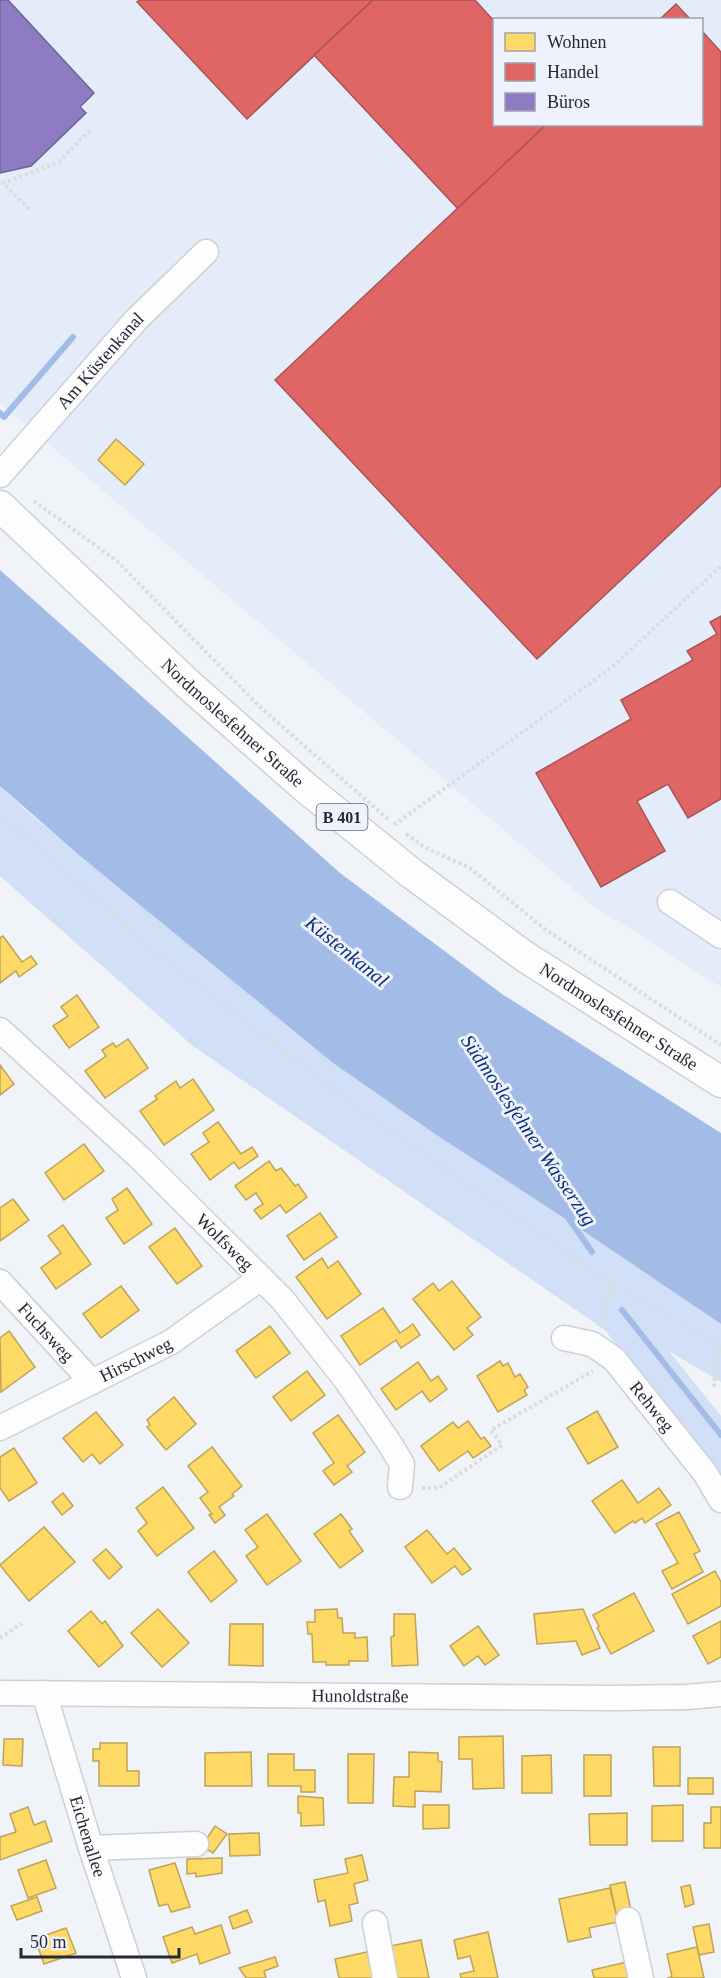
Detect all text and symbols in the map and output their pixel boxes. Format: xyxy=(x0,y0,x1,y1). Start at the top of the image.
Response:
legend xyxy=(493,18,703,126)
text: Wohnen xyxy=(547,32,607,52)
text: Handel xyxy=(547,62,599,82)
text: Büros xyxy=(547,92,590,112)
street label: Am Küstenkanal xyxy=(53,308,148,413)
street label: Nordmoslesfehner Straße xyxy=(157,654,308,791)
road number: B 401 xyxy=(316,804,368,830)
water label: Küstenkanal xyxy=(300,910,393,991)
street label: Nordmoslesfehner Straße xyxy=(536,959,702,1075)
water label: Südmoslesfehner Wasserzug xyxy=(456,1030,601,1230)
street label: Wolfsweg xyxy=(192,1209,257,1275)
street label: Fuchsweg xyxy=(14,1298,78,1366)
street label: Hirschweg xyxy=(96,1333,175,1386)
street label: Rehweg xyxy=(626,1377,678,1436)
street label: Hunoldstraße xyxy=(311,1686,409,1706)
street label: Eichenallee xyxy=(66,1793,110,1880)
scale bar xyxy=(21,1921,178,1959)
text: 50 m xyxy=(30,1932,67,1952)

